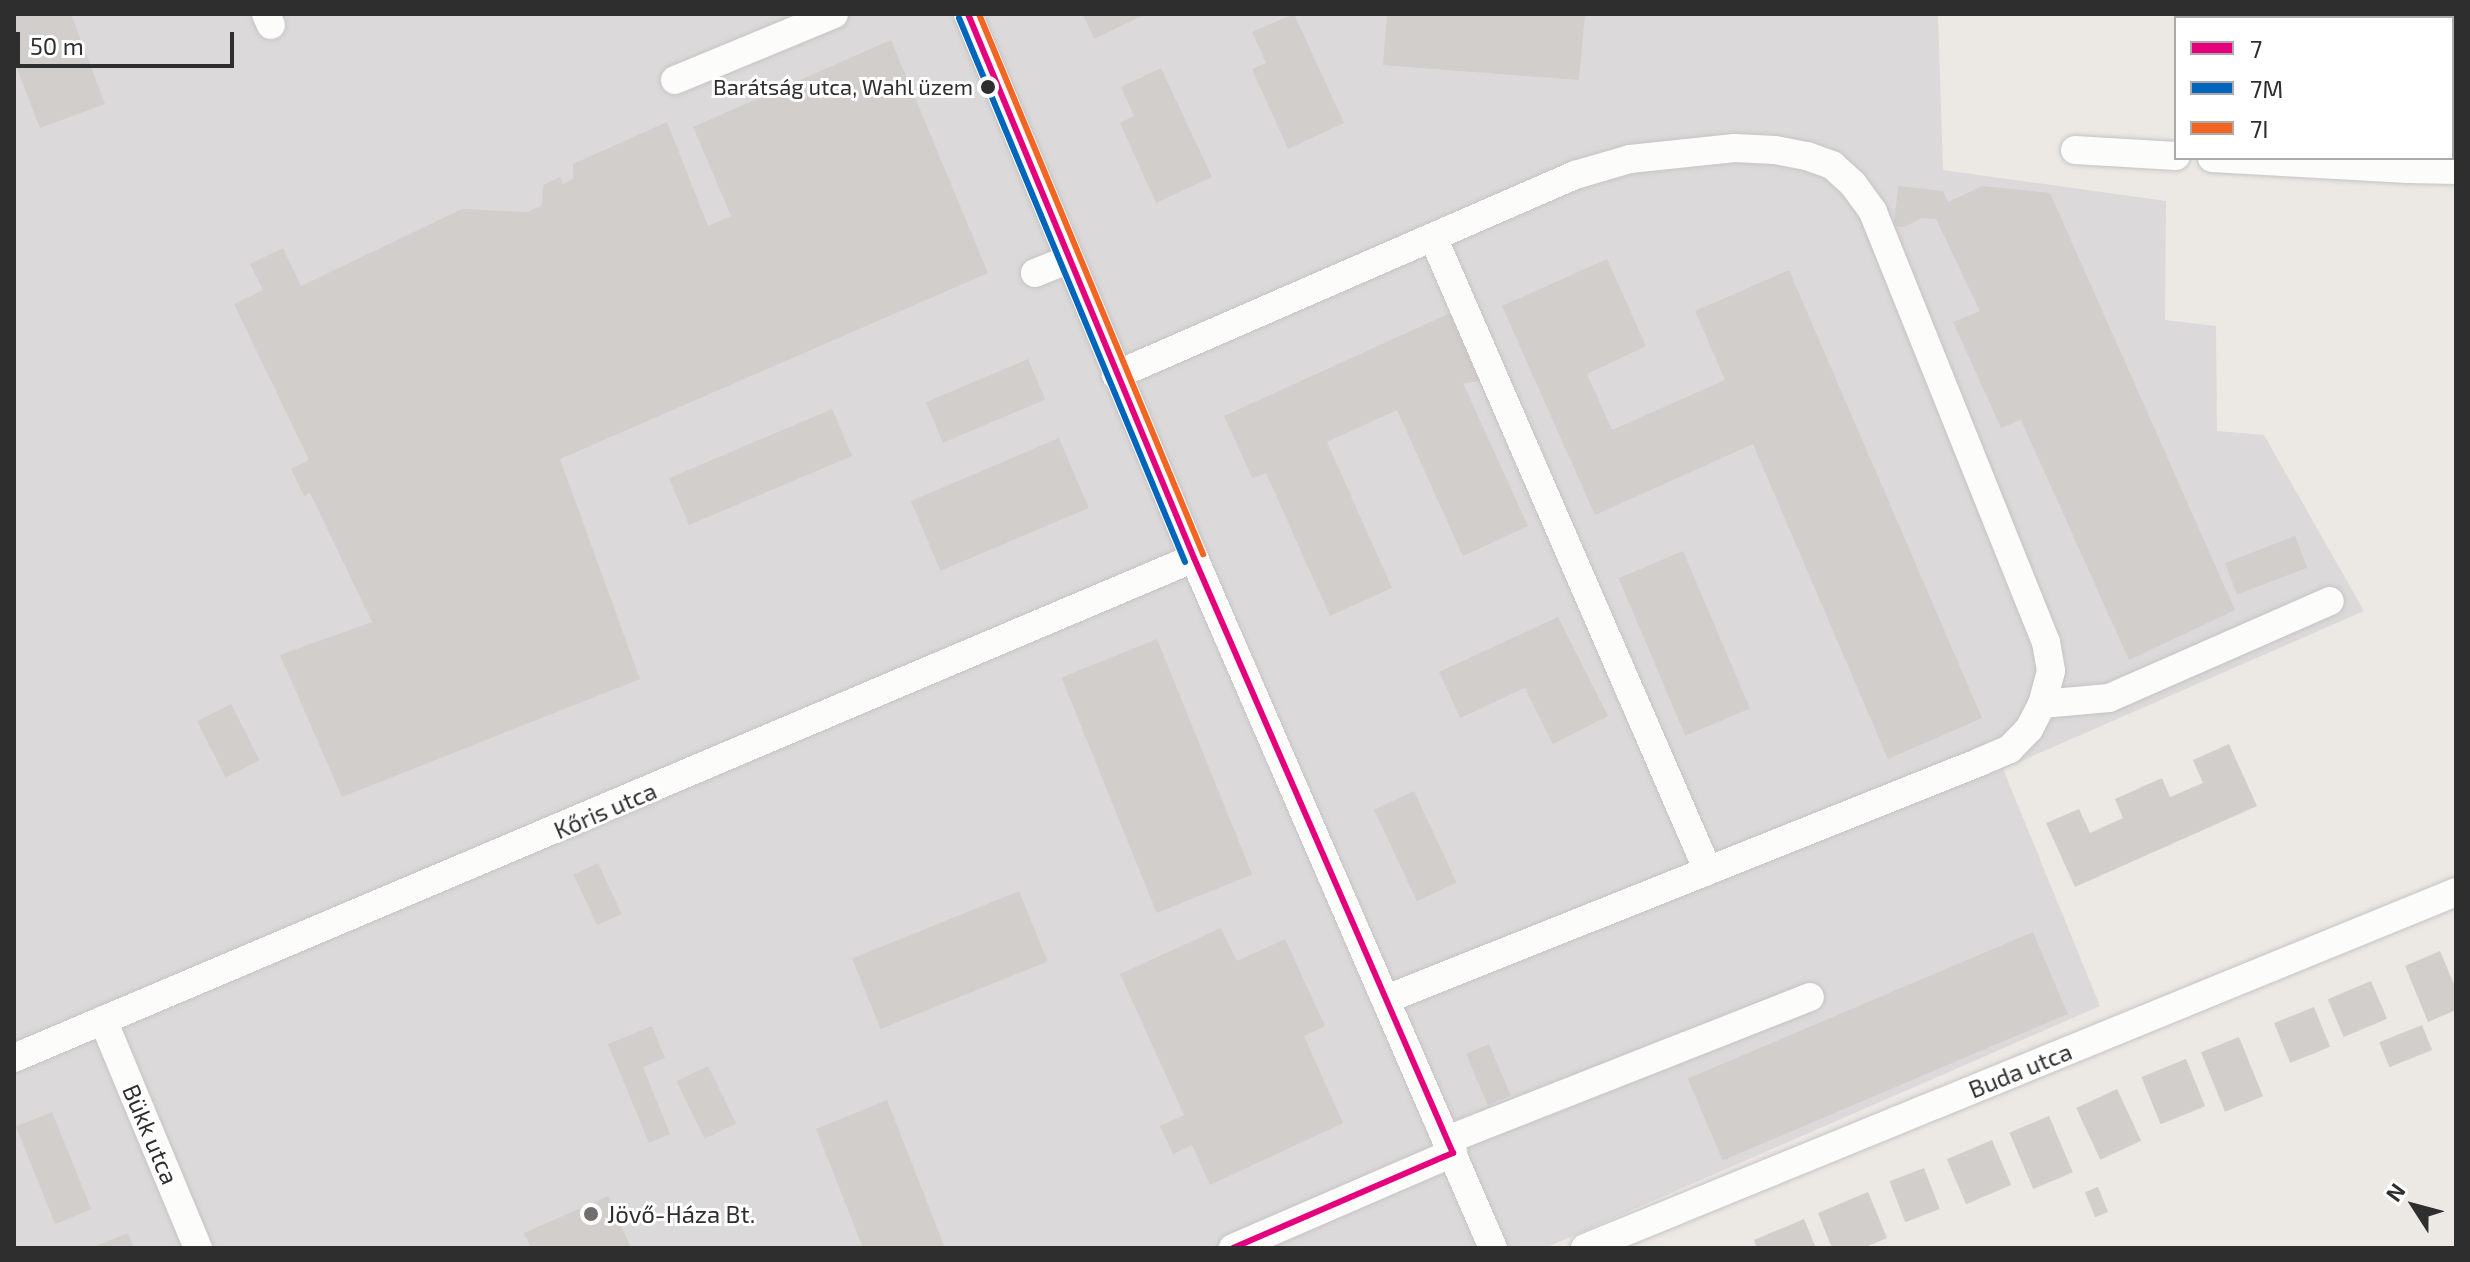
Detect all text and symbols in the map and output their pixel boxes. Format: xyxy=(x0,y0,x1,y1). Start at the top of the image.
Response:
scale bar xyxy=(20,16,238,66)
legend xyxy=(2174,16,2454,160)
text: 50 m xyxy=(30,31,84,60)
text: 7 xyxy=(2250,34,2262,63)
place label: Barátság utca, Wahl üzem xyxy=(712,74,973,100)
text: 7M xyxy=(2250,74,2283,103)
marker: Barátság utca, Wahl üzem xyxy=(980,79,996,95)
text: 7I xyxy=(2250,114,2269,143)
street label: Kőris utca xyxy=(550,776,660,844)
street label: Buda utca xyxy=(1964,1036,2076,1104)
street label: Bükk utca xyxy=(117,1080,185,1188)
north arrow xyxy=(2374,1166,2454,1246)
text: N xyxy=(2379,1178,2410,1206)
place label: Jövő-Háza Bt. xyxy=(607,1200,755,1228)
marker: Jövő-Háza Bt. xyxy=(582,1205,600,1223)

